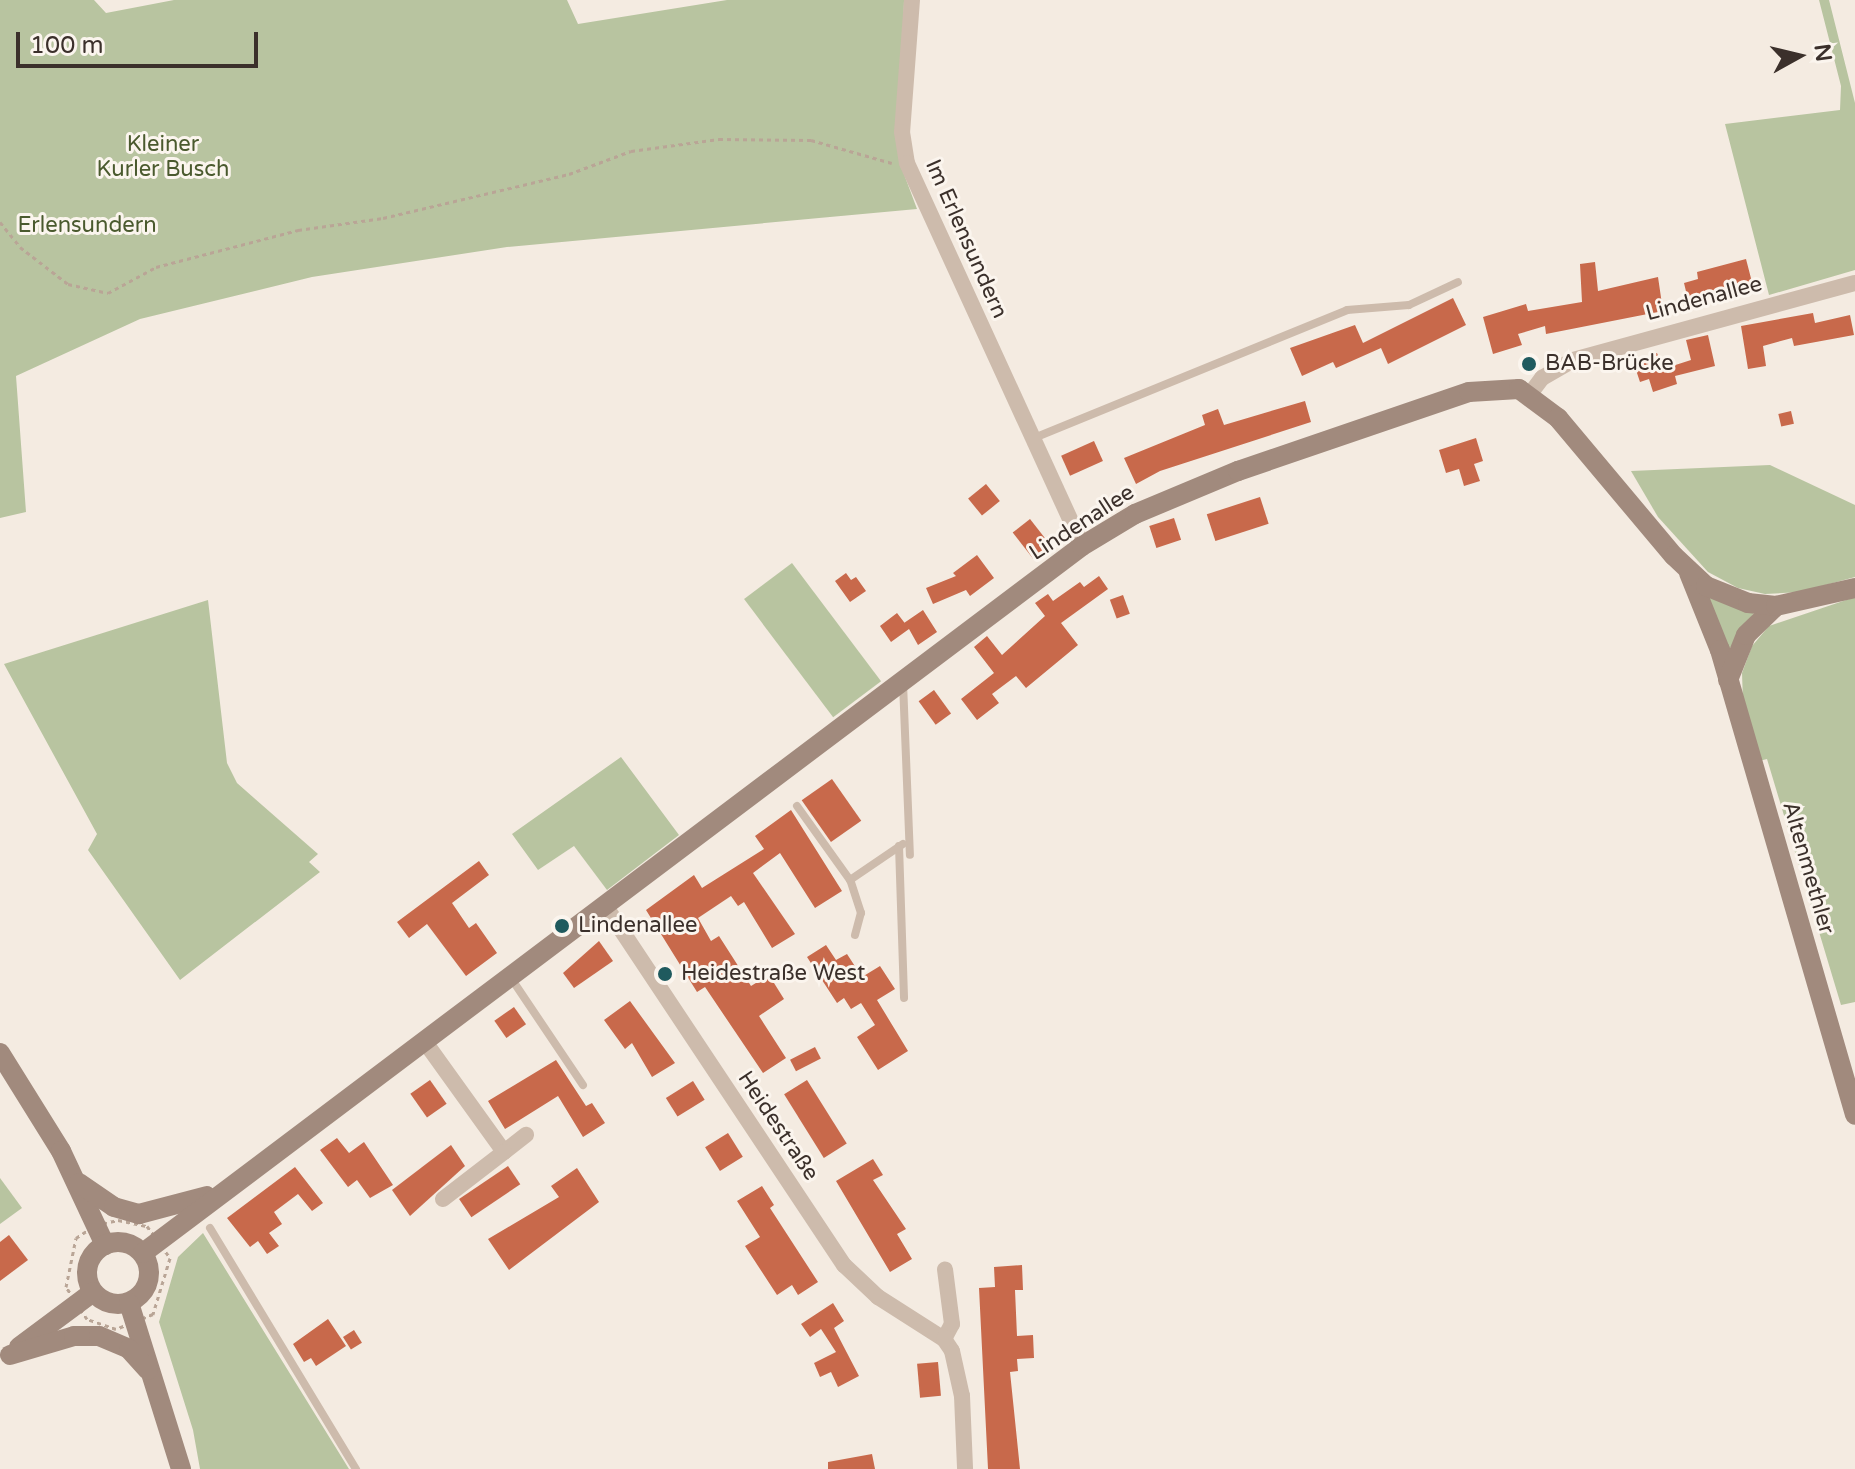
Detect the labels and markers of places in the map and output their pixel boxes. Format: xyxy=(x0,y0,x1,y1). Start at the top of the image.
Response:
place label: BAB-Brücke xyxy=(1545,351,1674,377)
marker: BAB-Brücke xyxy=(1520,355,1538,373)
place label: Lindenallee xyxy=(578,913,698,939)
marker: Lindenallee xyxy=(553,917,571,935)
place label: Heidestraße West xyxy=(681,961,865,987)
marker: Heidestraße West xyxy=(656,965,674,983)

